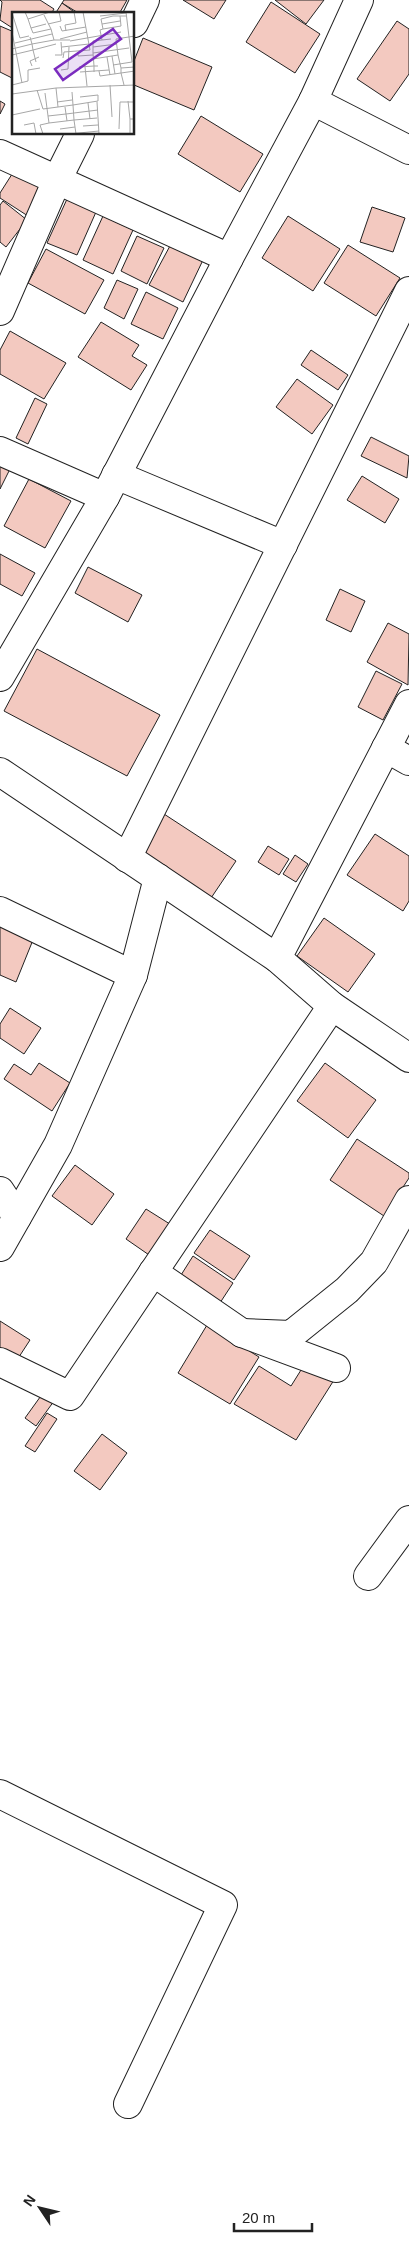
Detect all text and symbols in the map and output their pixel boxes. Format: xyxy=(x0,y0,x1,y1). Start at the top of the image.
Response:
inset map xyxy=(12,12,135,135)
north arrow xyxy=(15,2183,65,2233)
text: N xyxy=(20,2192,39,2209)
scale bar xyxy=(234,2200,312,2232)
text: 20 m xyxy=(242,2209,275,2226)

